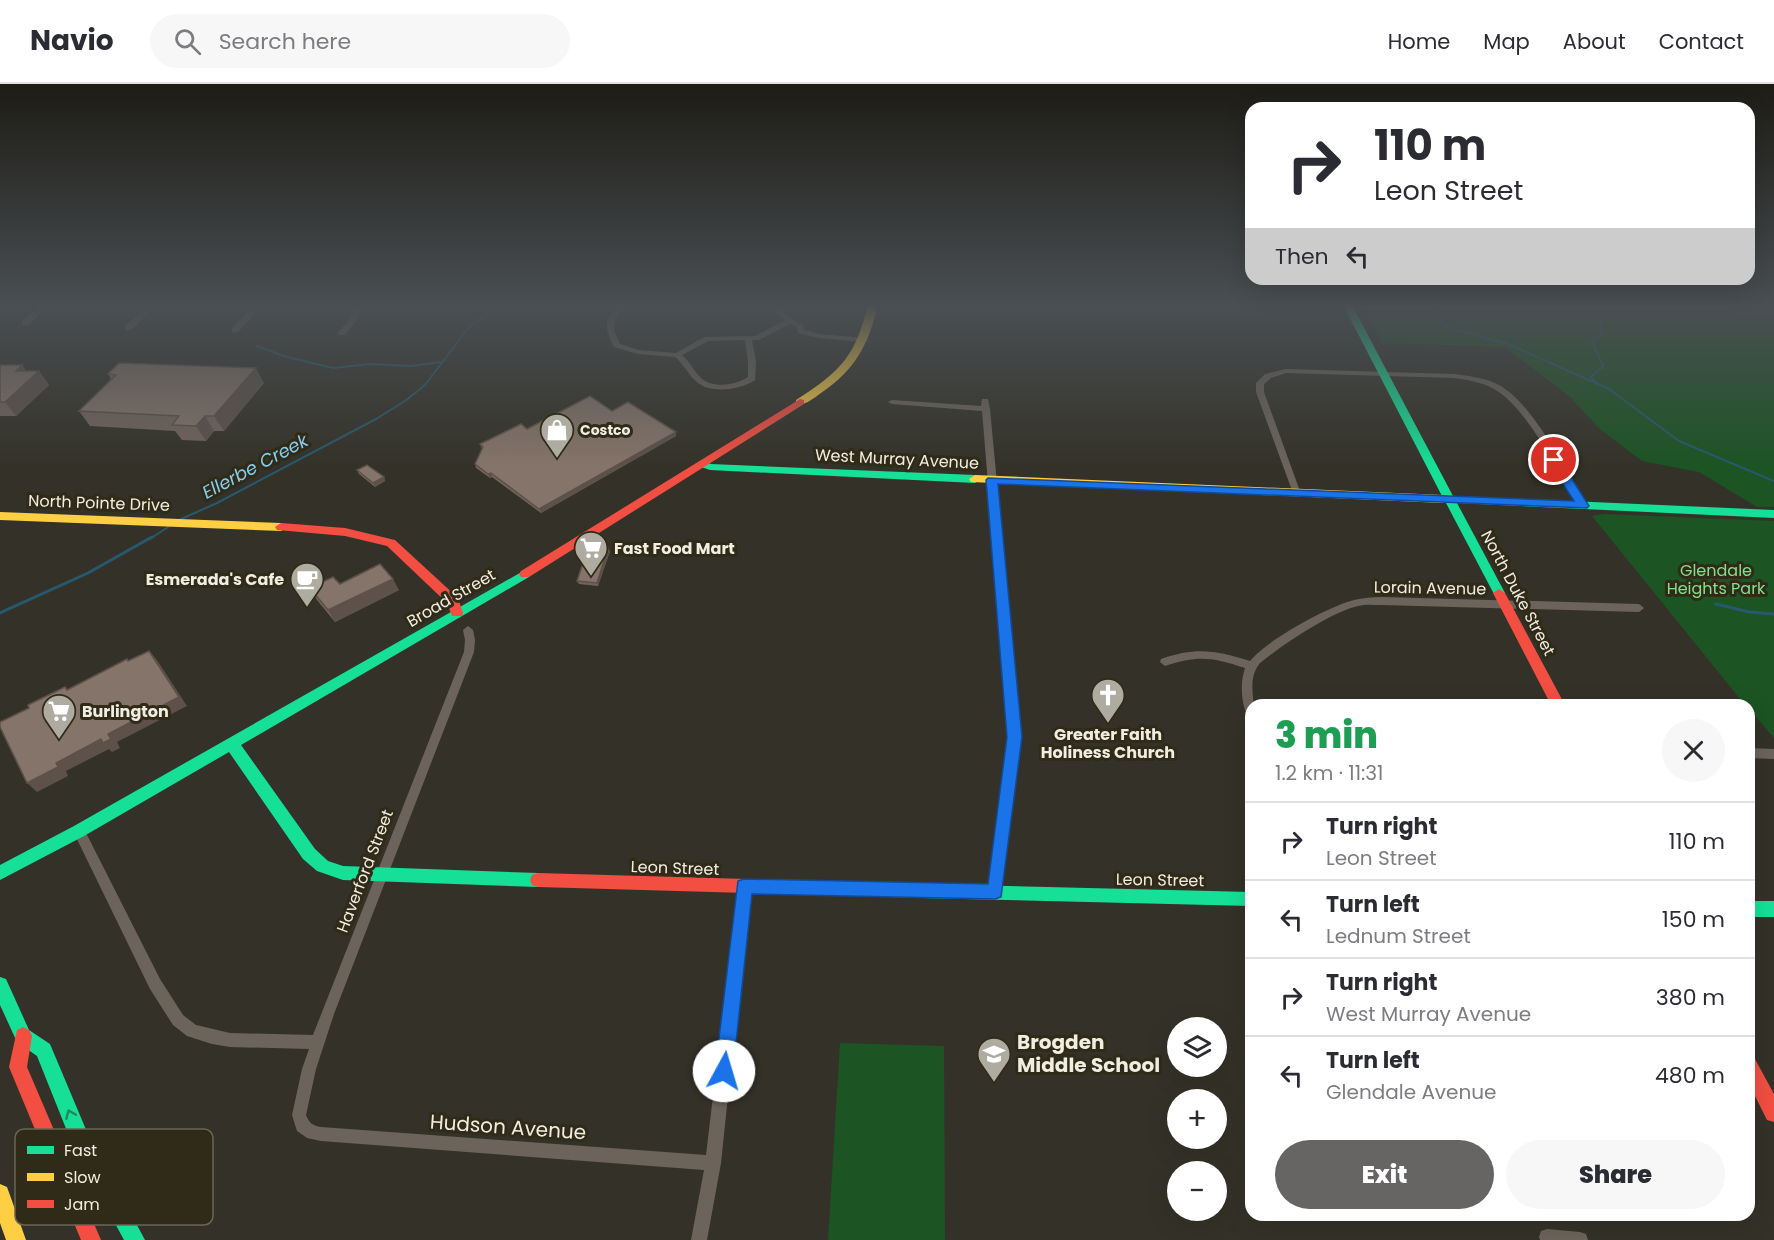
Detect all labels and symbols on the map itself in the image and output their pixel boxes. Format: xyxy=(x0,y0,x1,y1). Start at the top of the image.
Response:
shop icon: Costco xyxy=(539,412,575,459)
place label: Costco xyxy=(580,420,631,440)
water label: Ellerbe Creek xyxy=(198,427,313,504)
pin xyxy=(1528,434,1579,485)
street label: West Murray Avenue xyxy=(814,443,980,475)
street label: North Pointe Drive xyxy=(28,489,170,517)
street label: North Duke Street xyxy=(1475,526,1561,660)
supermarket icon: Fast Food Mart xyxy=(573,530,609,577)
place label: Fast Food Mart xyxy=(614,537,735,560)
park label: Glendale Heights Park xyxy=(1667,559,1766,600)
cafe icon: Esmerada's Cafe xyxy=(289,561,325,608)
street label: Broad Street xyxy=(402,563,500,633)
place label: Esmerada's Cafe xyxy=(146,568,284,591)
street label: Lorain Avenue xyxy=(1374,576,1487,600)
church icon: Greater Faith Holiness Church xyxy=(1090,677,1126,724)
supermarket icon: Burlington xyxy=(41,693,77,740)
place label: Burlington xyxy=(82,700,169,723)
place label: Greater Faith Holiness Church xyxy=(1041,723,1175,764)
street label: Haverford Street xyxy=(331,806,399,936)
street label: Leon Street xyxy=(630,855,720,881)
street label: Leon Street xyxy=(1116,868,1205,892)
place label: Brogden Middle School xyxy=(1017,1028,1160,1079)
school or university icon: Brogden Middle School xyxy=(976,1036,1012,1083)
position arrow xyxy=(692,1039,756,1103)
street label: Hudson Avenue xyxy=(429,1108,587,1146)
one-way arrow xyxy=(65,1109,77,1120)
legend xyxy=(15,1129,213,1225)
text: Fast xyxy=(64,1139,97,1162)
text: Slow xyxy=(64,1166,101,1189)
text: Jam xyxy=(64,1193,100,1216)

